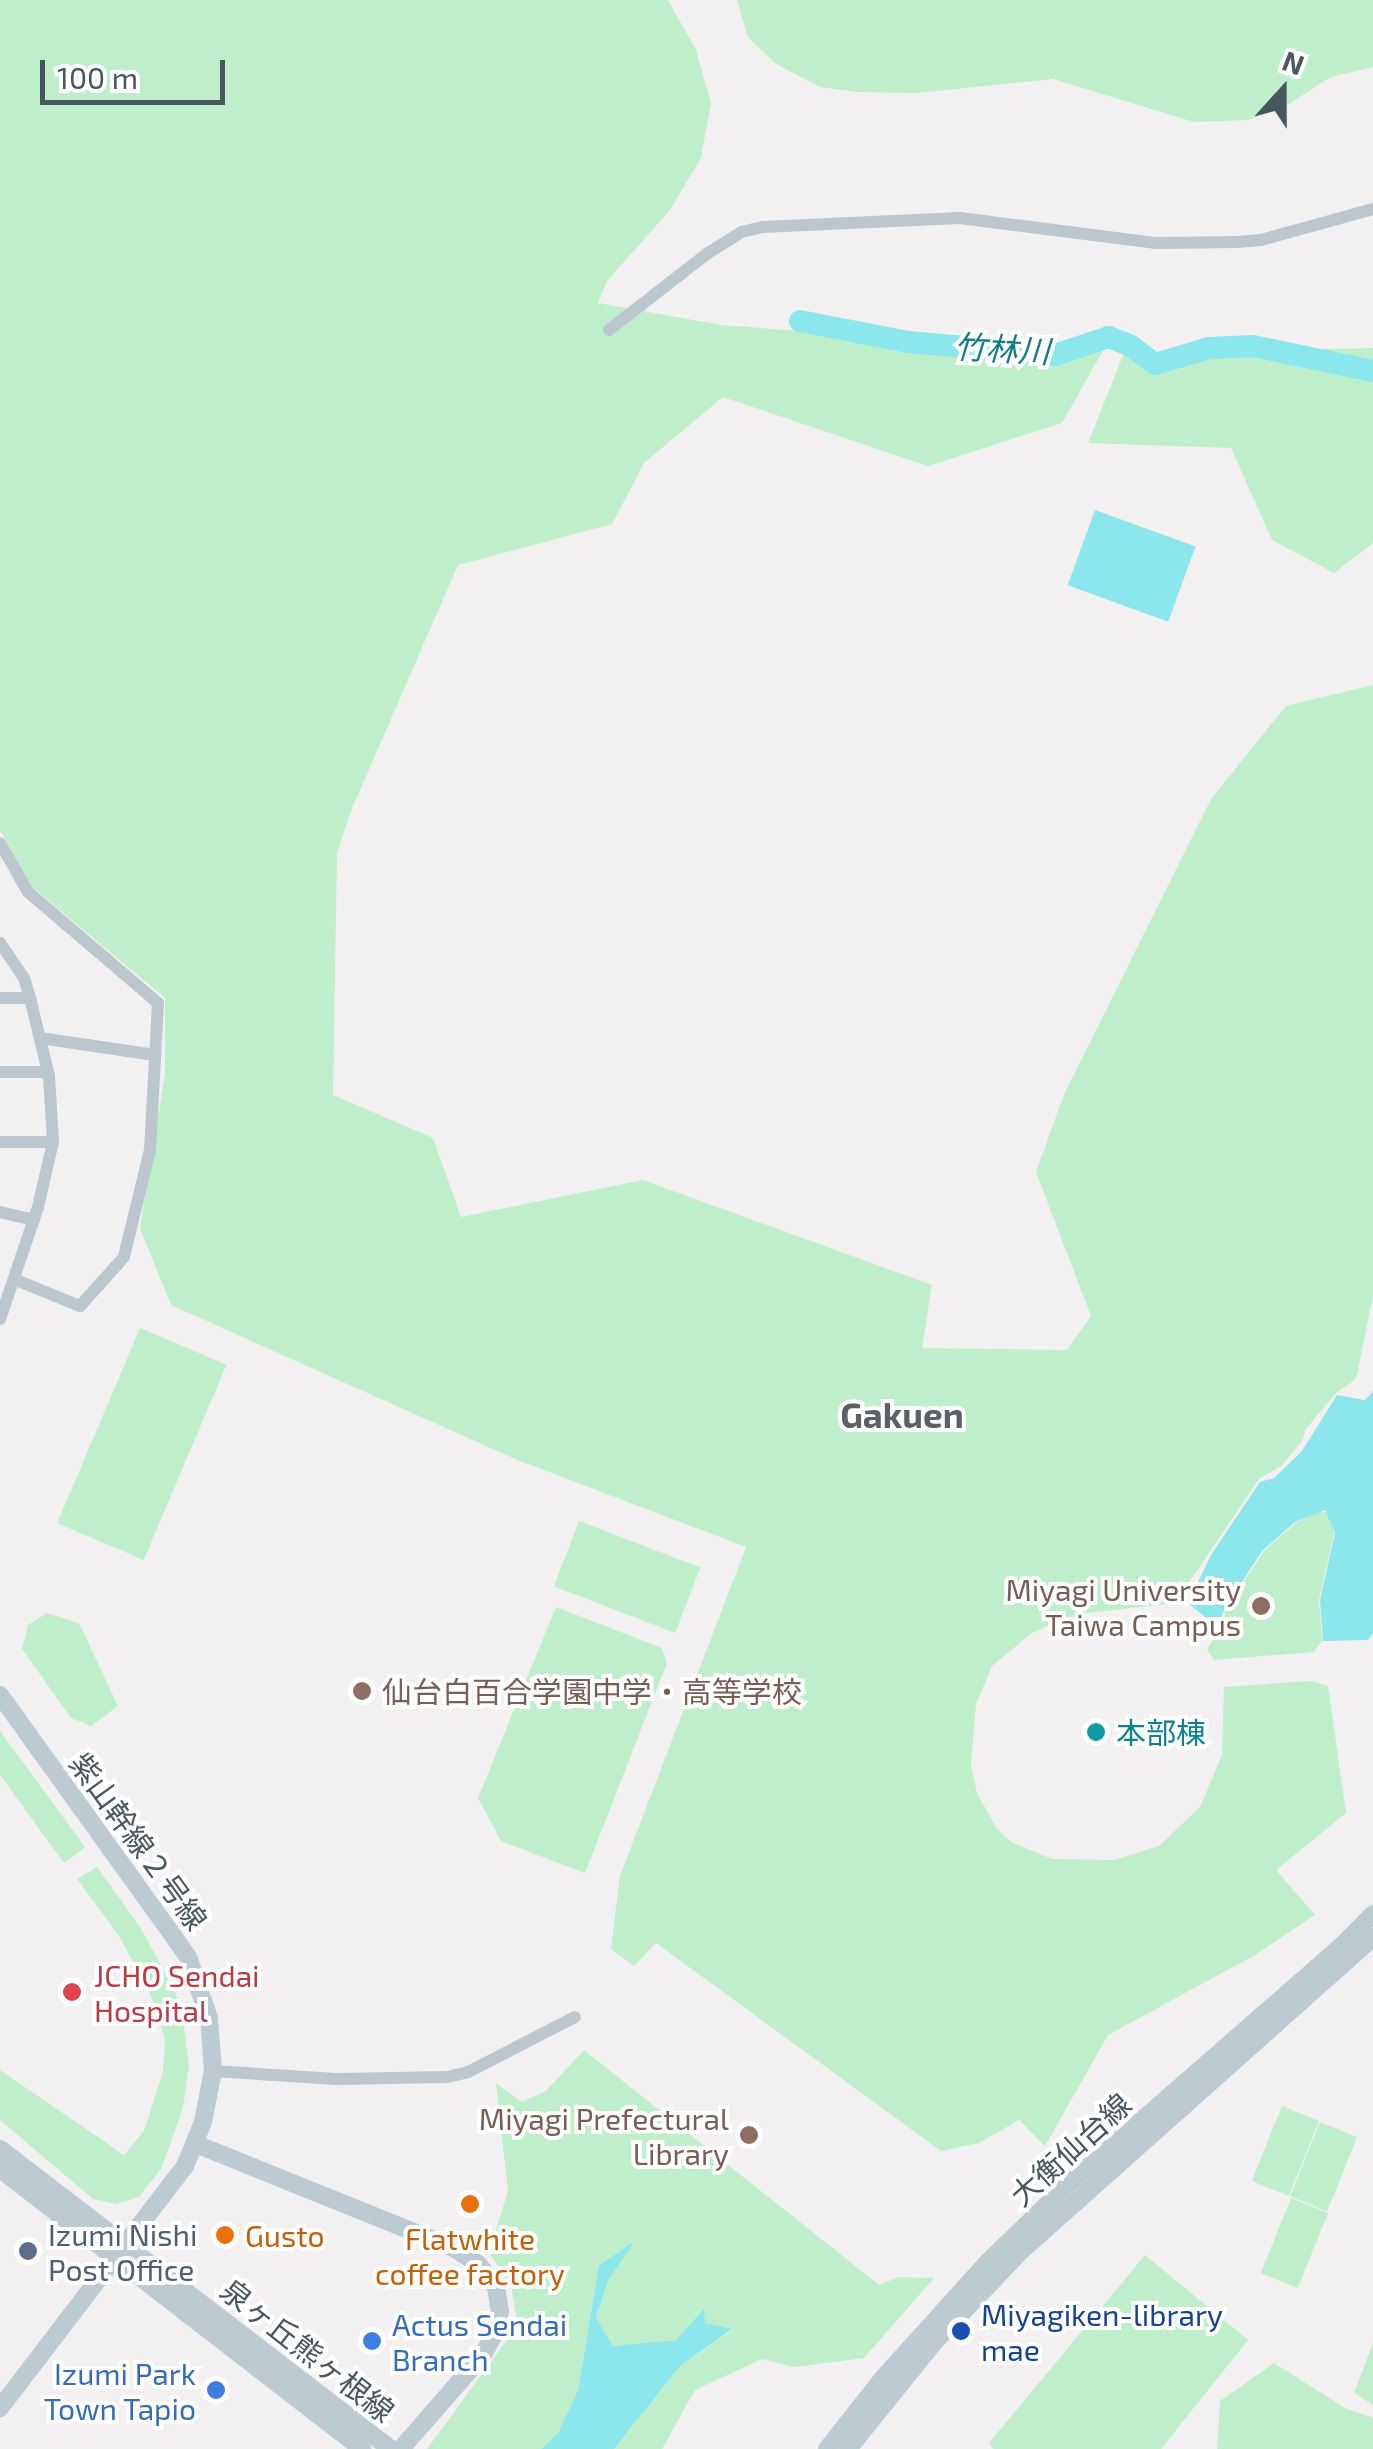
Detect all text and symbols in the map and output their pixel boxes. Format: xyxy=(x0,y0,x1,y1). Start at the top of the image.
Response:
scale bar xyxy=(45,40,230,102)
north arrow xyxy=(1233,40,1333,140)
text: N xyxy=(1278,42,1309,81)
text: 100 m xyxy=(57,59,138,95)
water label: 竹林川 xyxy=(953,326,1051,370)
district label: Gakuen xyxy=(840,1393,964,1435)
place label: Miyagi University Taiwa Campus xyxy=(1006,1571,1241,1642)
marker: Miyagi University Taiwa Campus xyxy=(1250,1595,1272,1617)
place label: 仙台白百合学園中学・高等学校 xyxy=(382,1673,802,1709)
marker: 仙台白百合学園中学・高等学校 xyxy=(351,1680,373,1702)
place label: 本部棟 xyxy=(1116,1714,1206,1750)
marker: 本部棟 xyxy=(1085,1721,1107,1743)
street label: 紫山幹線２号線 xyxy=(63,1745,215,1937)
place label: JCHO Sendai Hospital xyxy=(94,1957,260,2028)
marker: JCHO Sendai Hospital xyxy=(59,1979,85,2005)
street label: 大衡仙台線 xyxy=(1002,2085,1138,2213)
place label: Miyagi Prefectural Library xyxy=(479,2100,729,2170)
marker: Miyagi Prefectural Library xyxy=(738,2124,760,2146)
marker: Flatwhite coffee factory xyxy=(459,2193,481,2215)
place label: Izumi Nishi Post Office xyxy=(48,2216,197,2286)
place label: Gusto xyxy=(245,2217,325,2253)
place label: Flatwhite coffee factory xyxy=(375,2220,565,2290)
marker: Gusto xyxy=(214,2224,236,2246)
marker: Izumi Nishi Post Office xyxy=(17,2240,39,2262)
street label: 泉ヶ丘熊ヶ根線 xyxy=(214,2271,402,2429)
place label: Miyagiken-library mae xyxy=(981,2296,1223,2366)
place label: Actus Sendai Branch xyxy=(392,2306,567,2376)
marker: Miyagiken-library mae xyxy=(950,2320,972,2342)
marker: Actus Sendai Branch xyxy=(361,2330,383,2352)
place label: Izumi Park Town Tapio xyxy=(43,2355,196,2426)
marker: Izumi Park Town Tapio xyxy=(205,2379,227,2401)

